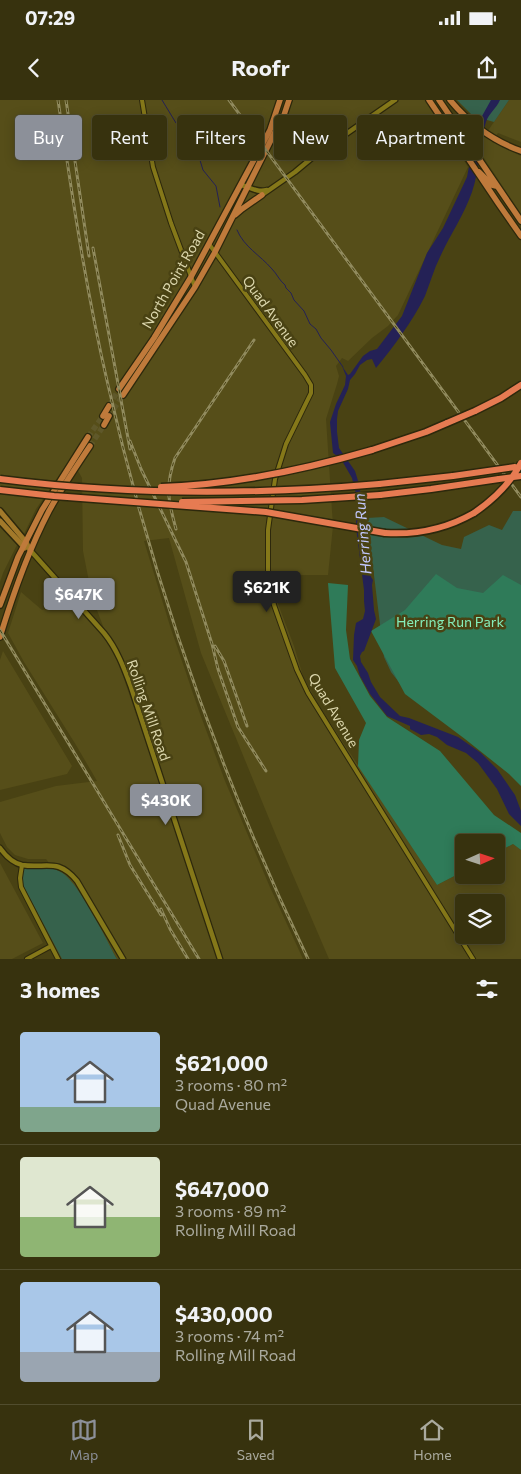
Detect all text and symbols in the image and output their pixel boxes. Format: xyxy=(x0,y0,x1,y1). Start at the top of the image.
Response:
text: 07:29 xyxy=(25,6,75,29)
icon: back xyxy=(20,54,48,82)
text: Roofr xyxy=(231,54,290,81)
icon: share xyxy=(473,54,501,82)
chip: Buy xyxy=(15,115,82,160)
chip: Rent xyxy=(92,115,167,160)
chip: Filters xyxy=(177,115,264,160)
chip: New xyxy=(274,115,347,160)
chip: Apartment xyxy=(357,115,483,160)
street label: North Point Road xyxy=(138,227,208,331)
street label: Quad Avenue xyxy=(239,272,303,350)
water label: Herring Run xyxy=(349,493,375,575)
pin: $621K xyxy=(232,570,302,613)
text: $621K xyxy=(244,577,290,596)
pin: $647K xyxy=(44,578,114,620)
text: $647K xyxy=(55,584,103,603)
park label: Herring Run Park xyxy=(396,613,504,630)
street label: Rolling Mill Road xyxy=(124,657,174,763)
street label: Quad Avenue xyxy=(305,670,363,750)
pin: $430K xyxy=(131,784,201,826)
text: $430K xyxy=(141,790,191,809)
north arrow xyxy=(455,834,505,884)
map controls xyxy=(455,834,505,944)
button: layers xyxy=(455,894,505,944)
icon: filters xyxy=(473,975,501,1003)
text: 3 homes xyxy=(20,977,100,1002)
text: $621,000 xyxy=(175,1050,268,1075)
icon: home xyxy=(60,1052,120,1112)
text: 3 rooms · 80 m² xyxy=(175,1075,287,1094)
text: Quad Avenue xyxy=(175,1094,271,1113)
text: $647,000 xyxy=(175,1176,269,1201)
icon: home xyxy=(60,1177,120,1237)
text: 3 rooms · 89 m² xyxy=(175,1201,286,1220)
text: Rolling Mill Road xyxy=(175,1220,296,1239)
text: $430,000 xyxy=(175,1301,273,1326)
icon: home xyxy=(60,1302,120,1362)
text: 3 rooms · 74 m² xyxy=(175,1326,284,1345)
text: Rolling Mill Road xyxy=(175,1345,296,1364)
tab: Map xyxy=(69,1416,98,1463)
tab: Saved xyxy=(237,1416,275,1463)
tab: Home xyxy=(413,1416,452,1463)

